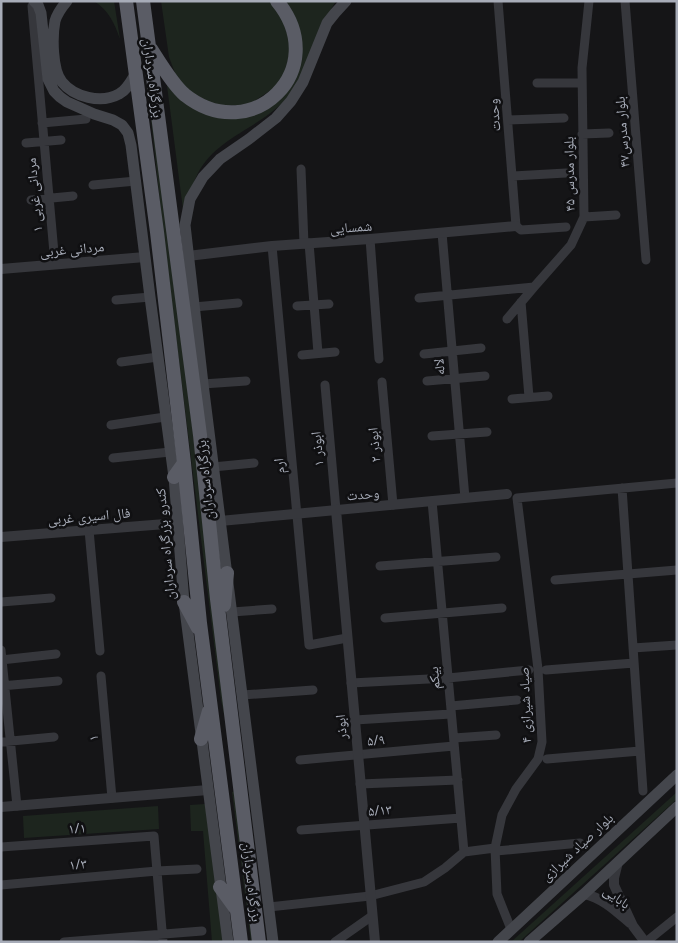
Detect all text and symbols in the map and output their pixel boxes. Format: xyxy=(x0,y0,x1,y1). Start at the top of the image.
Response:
street label: بزرگراه سرداران xyxy=(139,37,168,119)
street label: بلوار مدرس۴۷ xyxy=(610,96,633,168)
street label: وحدت xyxy=(483,98,504,132)
street label: ۴۵ بلوار مدرس xyxy=(558,136,579,212)
street label: مردانی غربی ۱ xyxy=(21,157,46,233)
street label: شمسایی xyxy=(329,216,373,237)
street label: مردانی غربی xyxy=(39,236,105,261)
street label: لاله xyxy=(428,358,449,376)
street label: ابوذر ۲ xyxy=(363,427,384,463)
street label: ابوذر ۱ xyxy=(306,431,327,467)
street label: بزرگراه سرداران xyxy=(191,439,218,521)
street label: ارم xyxy=(268,457,290,475)
street label: وحدت xyxy=(346,483,380,504)
street label: کندرو بزرگراه سرداران xyxy=(150,487,179,601)
street label: فال اسیری غربی xyxy=(47,502,131,529)
street label: بیکم xyxy=(423,666,445,690)
street label: صیاد شیرازی ۴ xyxy=(514,667,535,743)
street label: ابوذر xyxy=(330,714,351,741)
street label: ۵/۹ xyxy=(366,729,386,750)
street label: ۱ xyxy=(83,734,102,742)
street label: ۵/۱۳ xyxy=(367,799,393,820)
street label: بلوار صیاد شیرازی xyxy=(536,808,617,885)
street label: ۱/۱ xyxy=(67,817,86,838)
street label: بزرگراه سرداران xyxy=(238,841,267,923)
street label: ۱/۳ xyxy=(68,853,88,874)
street label: بابایی xyxy=(600,880,635,913)

